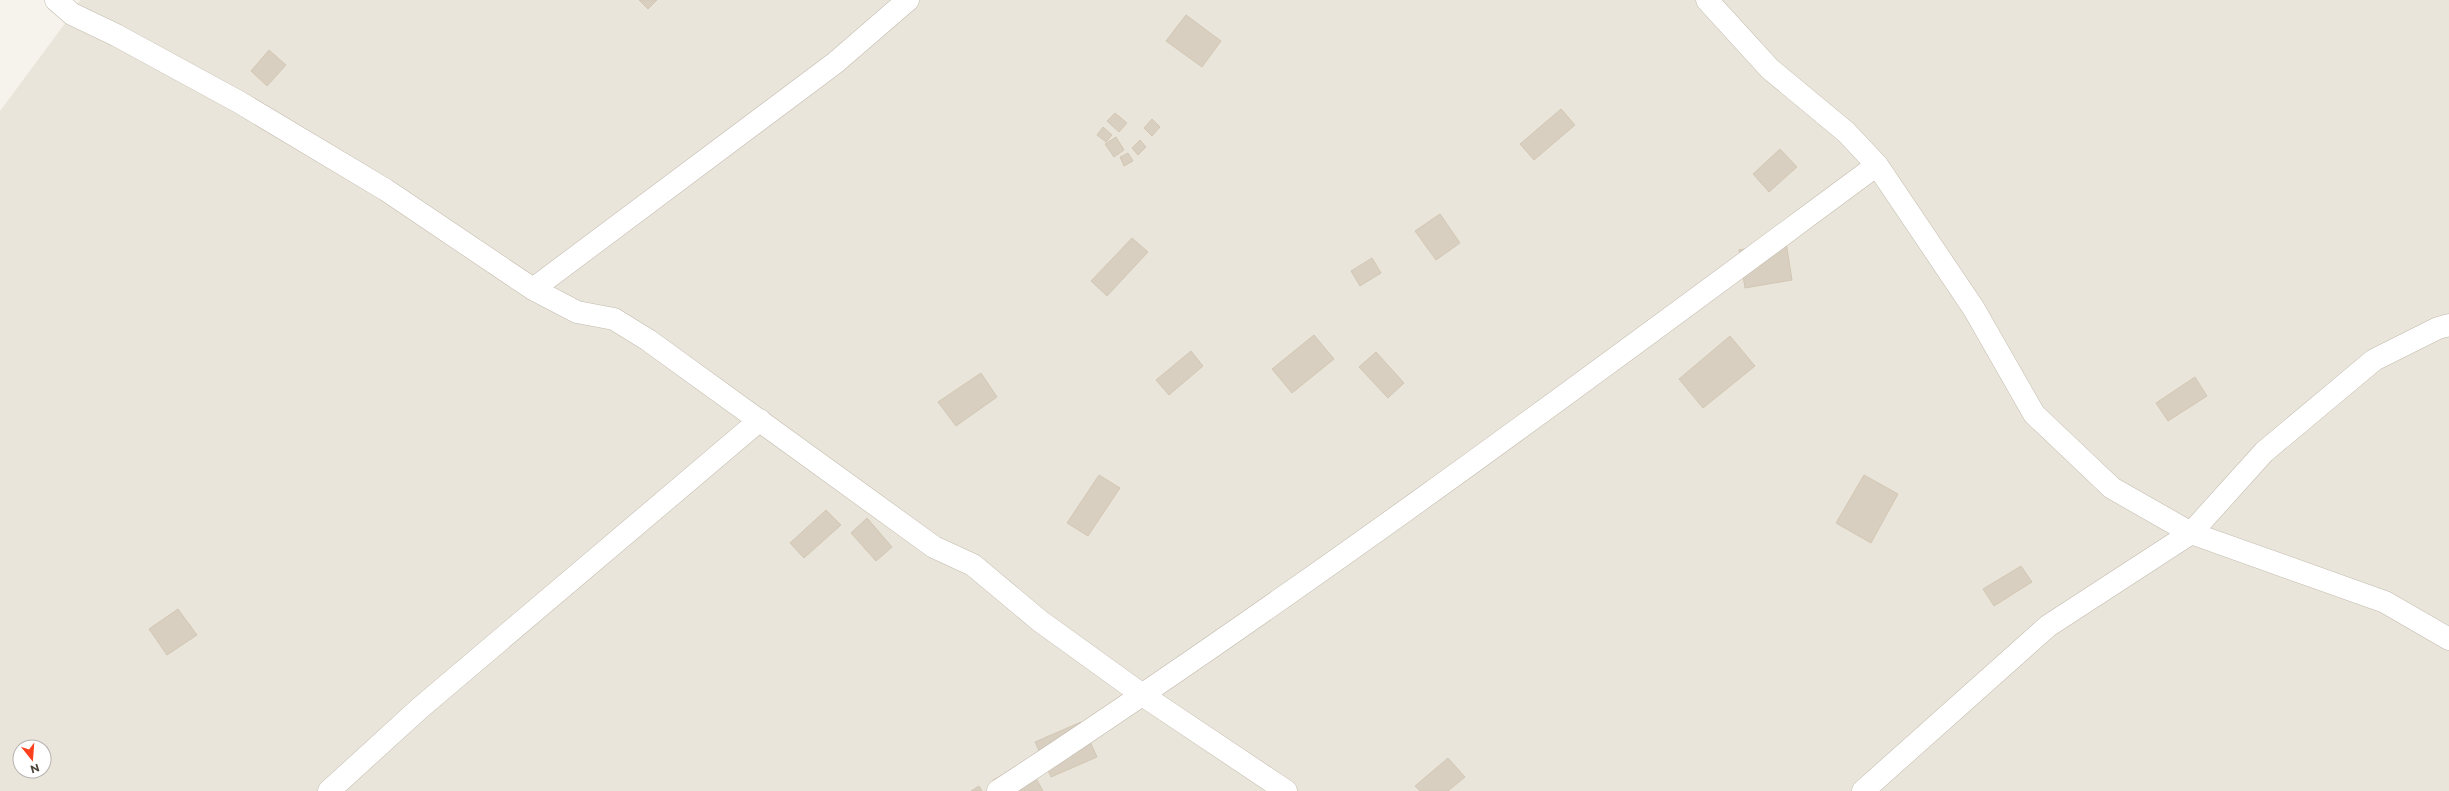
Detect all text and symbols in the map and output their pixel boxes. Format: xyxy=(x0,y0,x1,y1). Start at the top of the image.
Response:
north arrow xyxy=(12,739,52,779)
text: N xyxy=(29,761,41,777)

